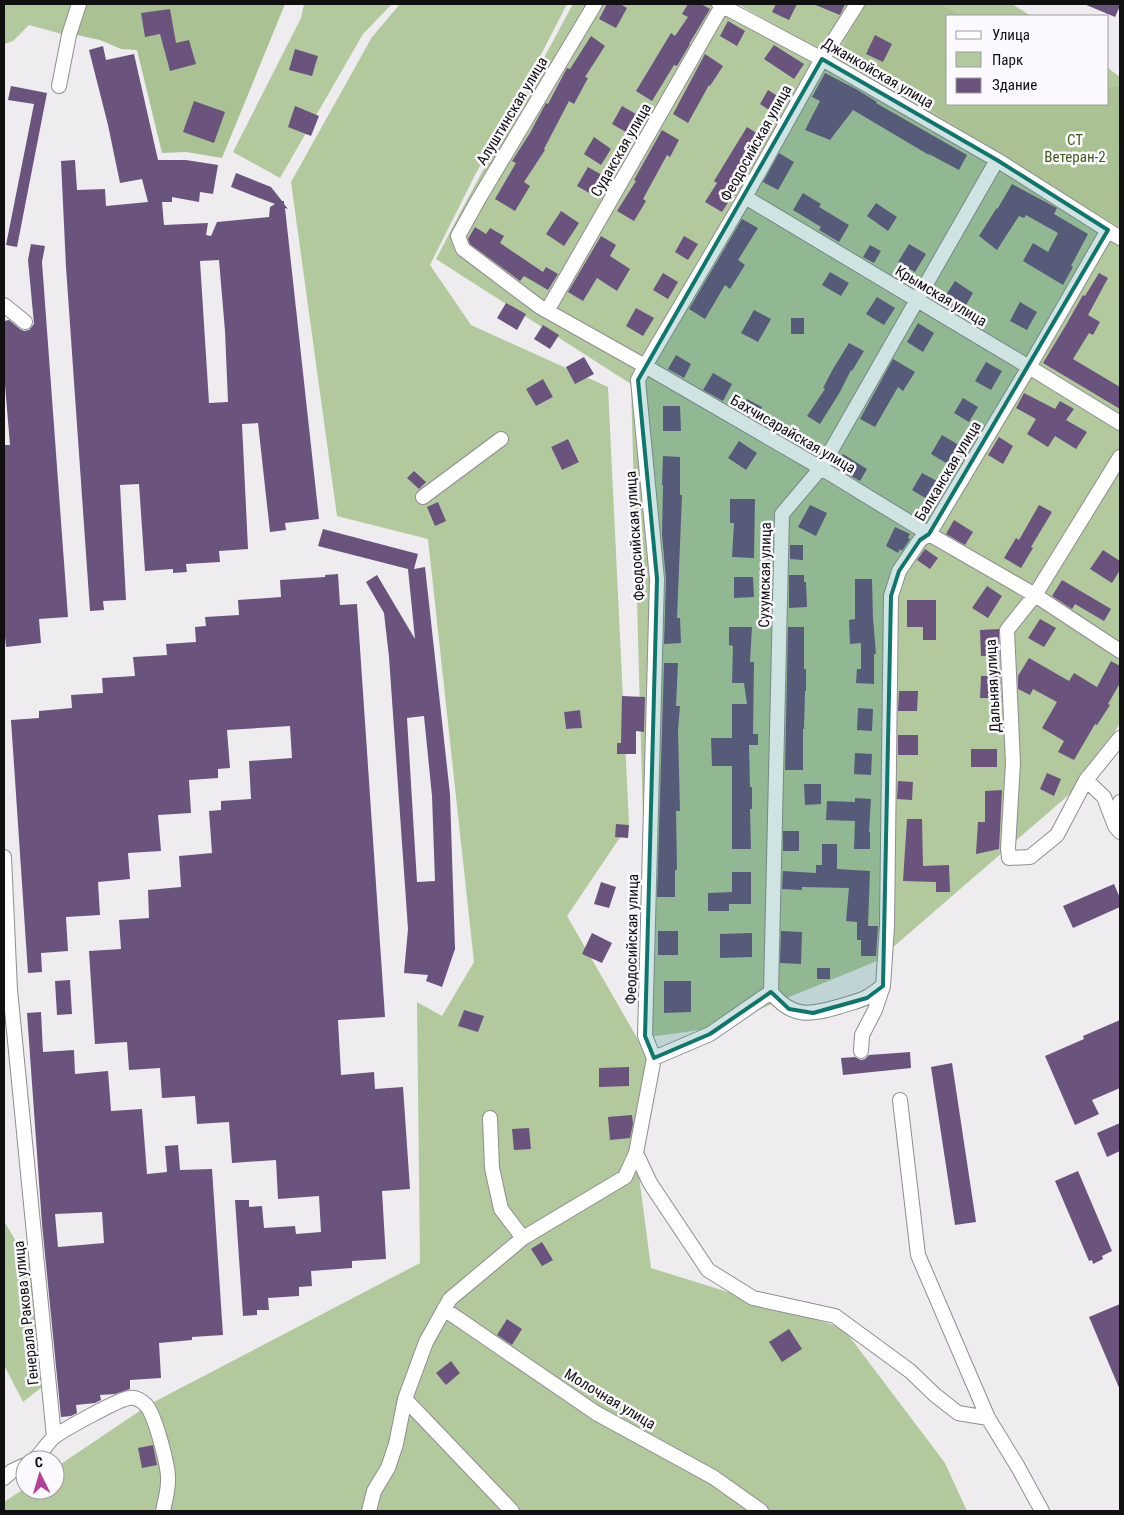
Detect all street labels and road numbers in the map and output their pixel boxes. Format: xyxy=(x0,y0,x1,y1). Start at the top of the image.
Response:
street label: Джанкойская улица xyxy=(819,34,937,112)
street label: Алуштинская улица xyxy=(473,54,551,168)
street label: Феодосийская улица xyxy=(717,82,795,204)
street label: Судакская улица xyxy=(587,100,655,200)
street label: Крымская улица xyxy=(892,262,990,330)
street label: Бахчисарайская улица xyxy=(727,391,859,477)
street label: Балканская улица xyxy=(911,418,985,524)
street label: Феодосийская улица xyxy=(621,470,649,602)
street label: Сухумская улица xyxy=(755,522,775,628)
street label: Дальняя улица xyxy=(982,639,1004,733)
street label: Феодосийская улица xyxy=(622,874,642,1004)
street label: Генерала Ракова улица xyxy=(9,1240,43,1386)
street label: Молочная улица xyxy=(561,1365,659,1433)

